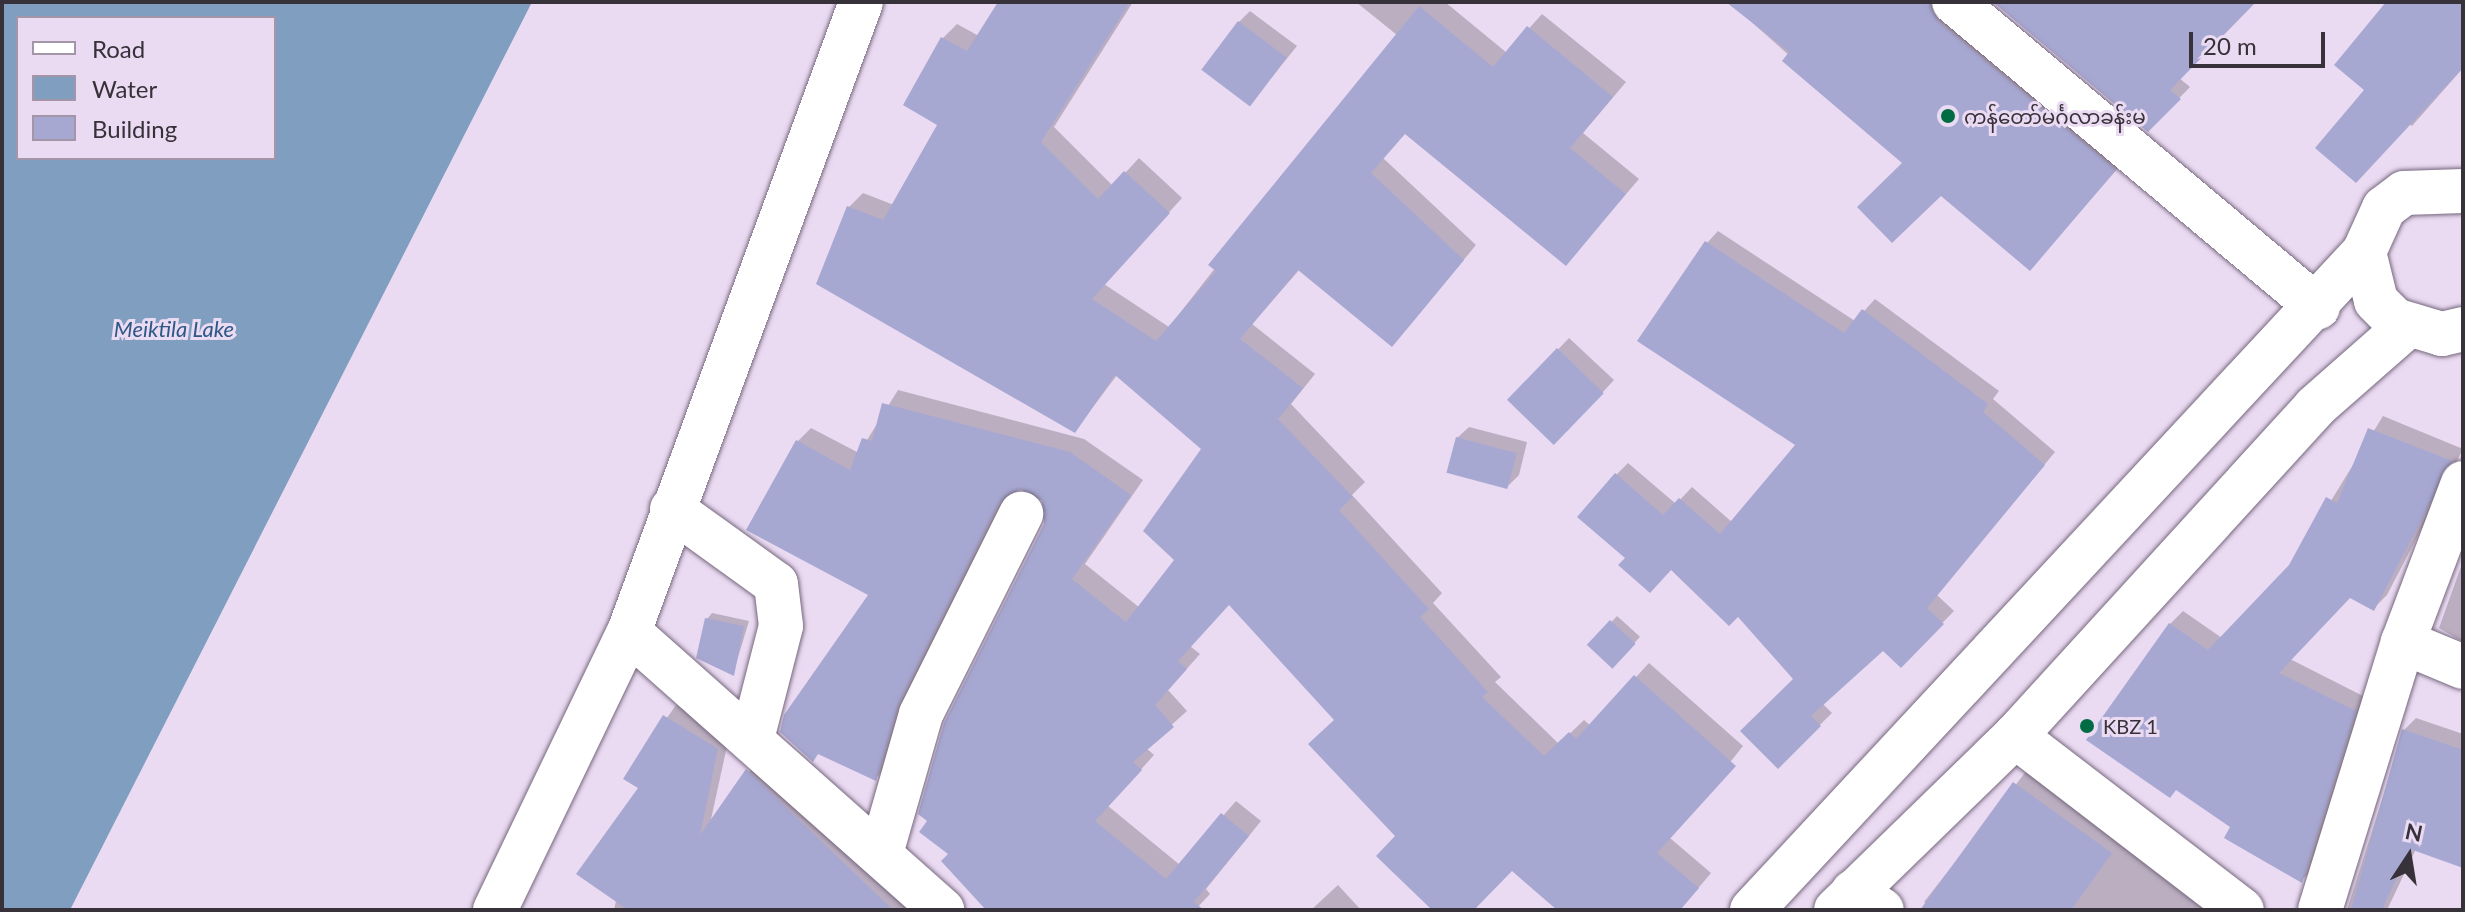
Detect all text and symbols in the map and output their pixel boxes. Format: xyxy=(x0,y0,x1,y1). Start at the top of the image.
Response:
legend xyxy=(16,16,276,160)
scale bar xyxy=(2193,16,2329,66)
text: 20 m xyxy=(2203,31,2257,60)
text: Road xyxy=(92,34,145,63)
text: Water xyxy=(92,74,157,103)
place label: ကန်တော်မင်္ဂလာခန်းမ xyxy=(1964,104,2146,128)
marker: ကန်တော်မင်္ဂလာခန်းမ xyxy=(1939,107,1957,125)
text: Building xyxy=(92,114,177,143)
water label: Meiktila Lake xyxy=(114,316,234,342)
place label: KBZ 1 xyxy=(2103,714,2158,738)
marker: KBZ 1 xyxy=(2078,717,2096,735)
north arrow xyxy=(2369,816,2449,896)
text: N xyxy=(2403,817,2425,847)

